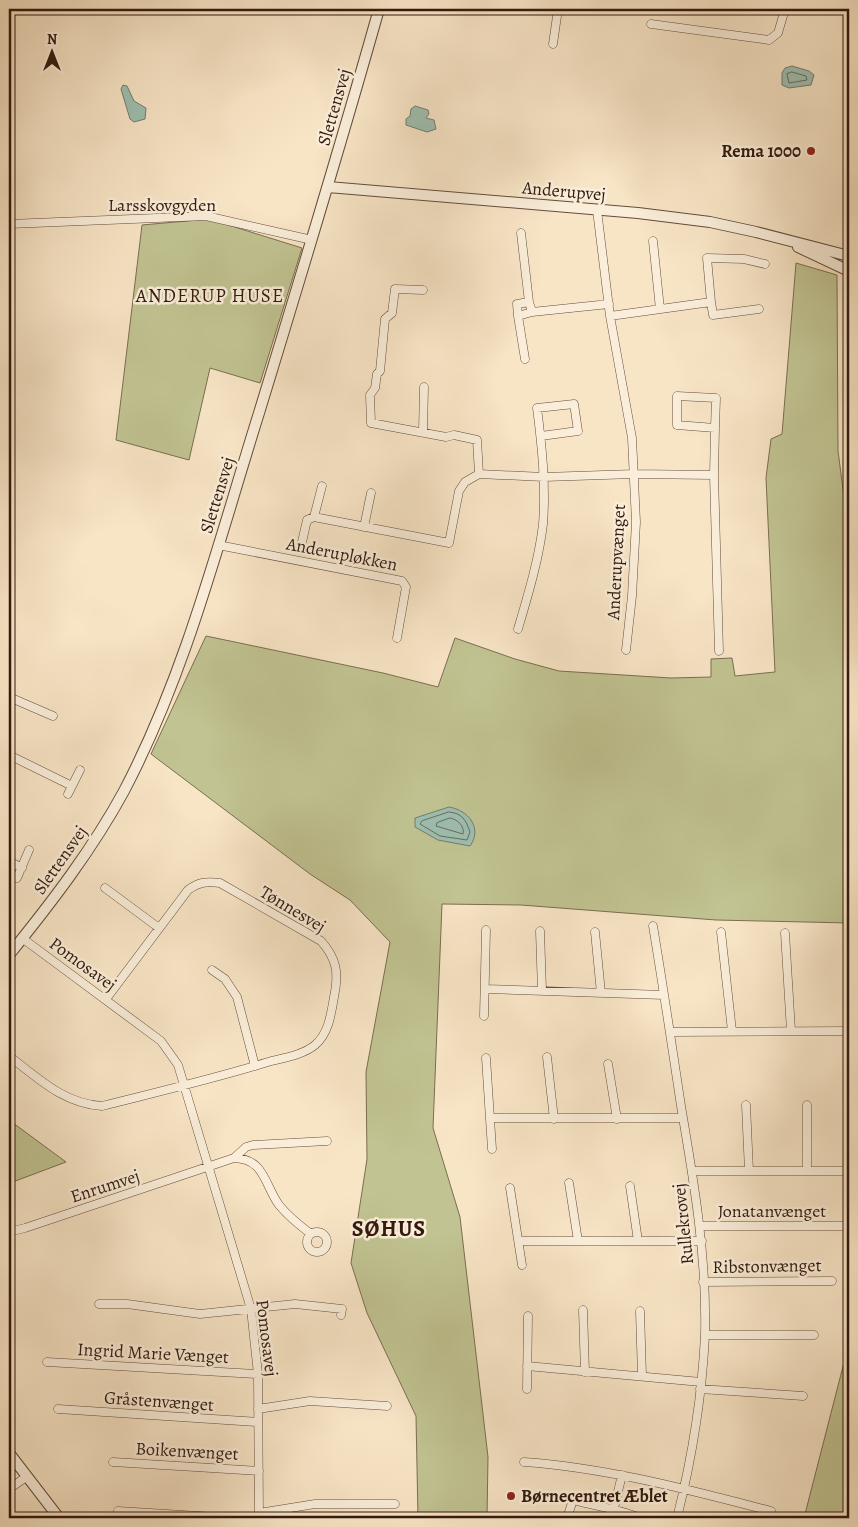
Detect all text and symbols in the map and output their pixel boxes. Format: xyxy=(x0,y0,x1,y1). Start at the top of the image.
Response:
north arrow xyxy=(28,28,78,78)
text: N xyxy=(47,30,57,49)
street label: Slettensvej xyxy=(312,66,356,148)
place label: Rema 1000 xyxy=(721,139,801,163)
marker: Rema 1000 xyxy=(805,145,817,157)
street label: Anderupvej xyxy=(520,175,607,207)
street label: Larsskovgyden xyxy=(108,193,216,217)
district label: ANDERUP HUSE xyxy=(135,283,284,309)
street label: Slettensvej xyxy=(194,454,240,536)
street label: Anderupvænget xyxy=(601,503,631,622)
street label: Anderupløkken xyxy=(283,531,400,577)
street label: Slettensvej xyxy=(27,821,93,899)
street label: Tønnesvej xyxy=(256,880,330,938)
street label: Pomosavej xyxy=(45,931,121,997)
street label: Enrumvej xyxy=(67,1164,143,1208)
street label: Rullekrovej xyxy=(667,1182,699,1266)
street label: Jonatanvænget xyxy=(718,1199,826,1223)
district label: SØHUS xyxy=(352,1214,426,1244)
street label: Ribstonvænget xyxy=(712,1253,822,1279)
street label: Pomosavej xyxy=(250,1298,284,1378)
street label: Ingrid Marie Vænget xyxy=(77,1337,229,1369)
street label: Gråstenvænget xyxy=(103,1385,215,1417)
street label: Boikenvænget xyxy=(135,1436,239,1466)
place label: Børnecentret Æblet xyxy=(521,1484,668,1508)
marker: Børnecentret Æblet xyxy=(505,1490,517,1502)

